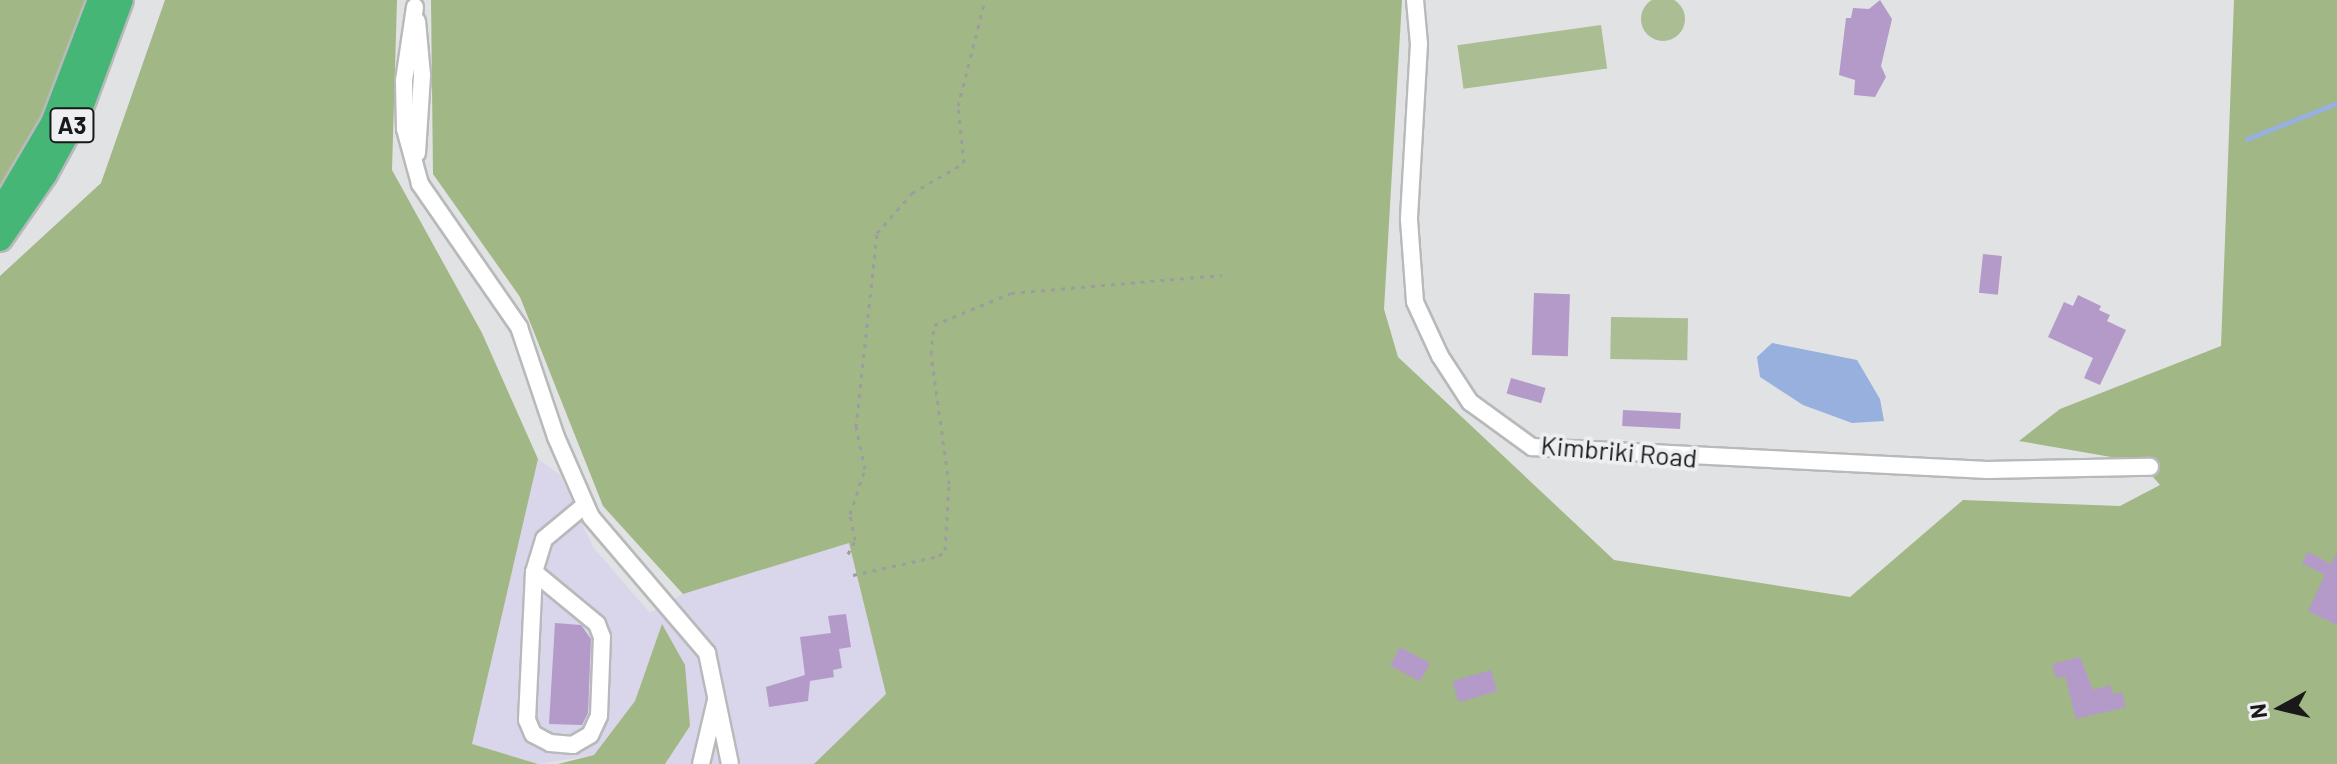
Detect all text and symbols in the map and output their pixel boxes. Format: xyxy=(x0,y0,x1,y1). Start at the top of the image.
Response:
road number: A3 xyxy=(48,105,96,145)
street label: Kimbriki Road xyxy=(1540,429,1698,473)
north arrow xyxy=(2241,668,2321,748)
text: N xyxy=(2243,702,2271,720)

